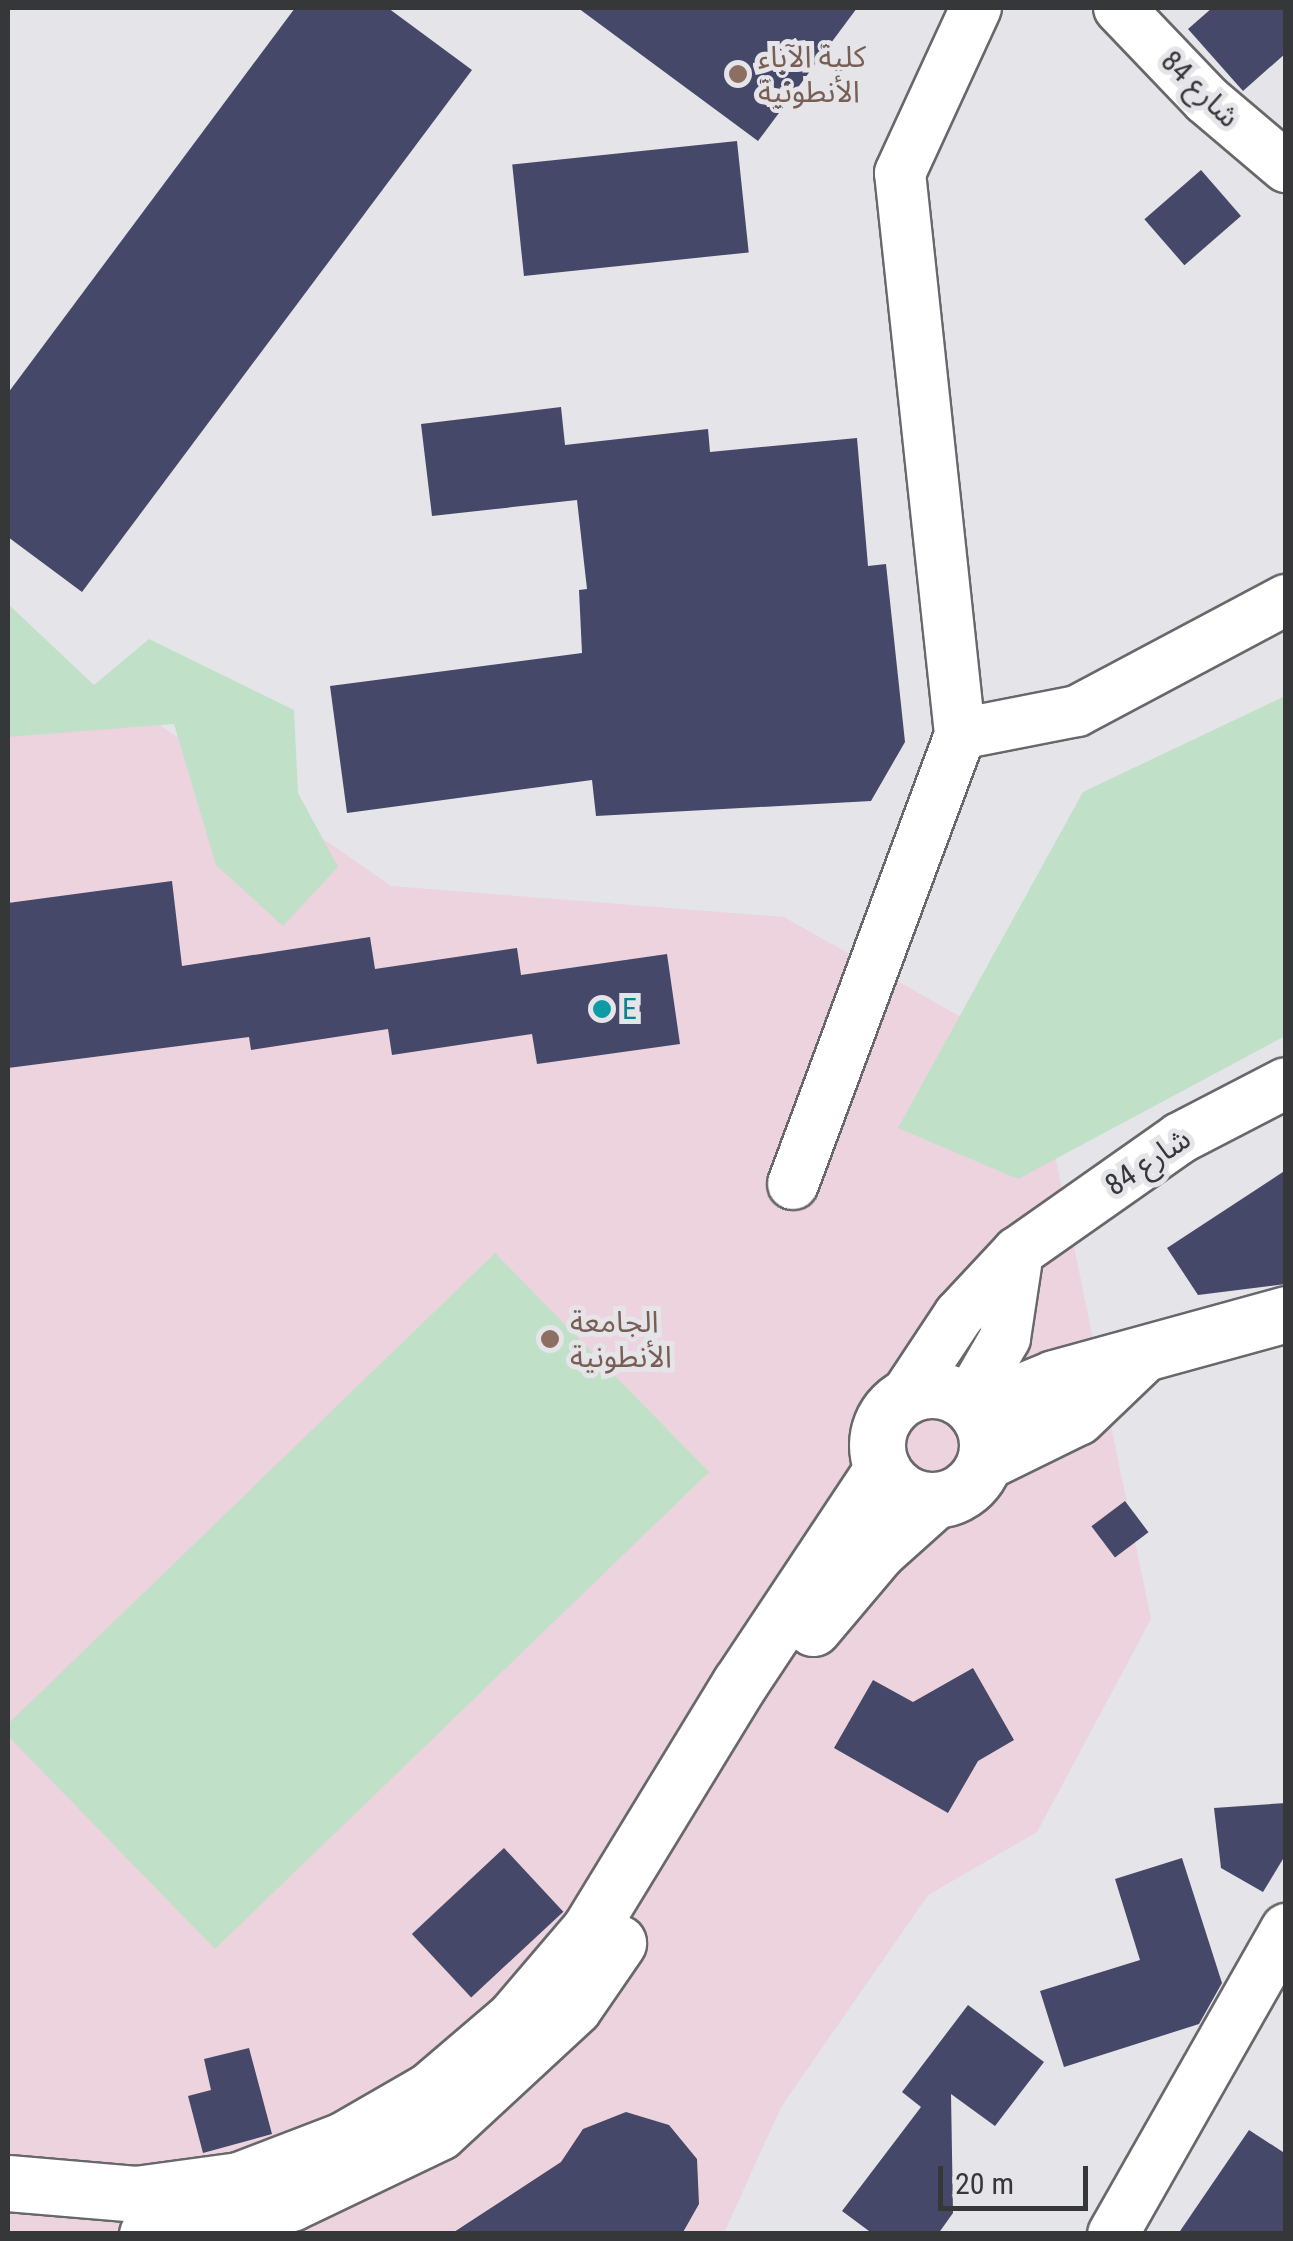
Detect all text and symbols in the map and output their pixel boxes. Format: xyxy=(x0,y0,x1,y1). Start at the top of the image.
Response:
place label: كلية الآباء الأنطونية xyxy=(758,39,866,110)
street label: شارع 84 xyxy=(1153,43,1247,135)
marker: كلية الآباء الأنطونية xyxy=(727,63,749,85)
place label: E xyxy=(622,991,637,1027)
marker: E xyxy=(591,998,613,1020)
street label: شارع 84 xyxy=(1099,1121,1197,1203)
place label: الجامعة الأنطونية xyxy=(570,1304,672,1374)
marker: الجامعة الأنطونية xyxy=(539,1328,561,1350)
scale bar xyxy=(943,2146,1093,2208)
text: 20 m xyxy=(955,2166,1014,2201)

